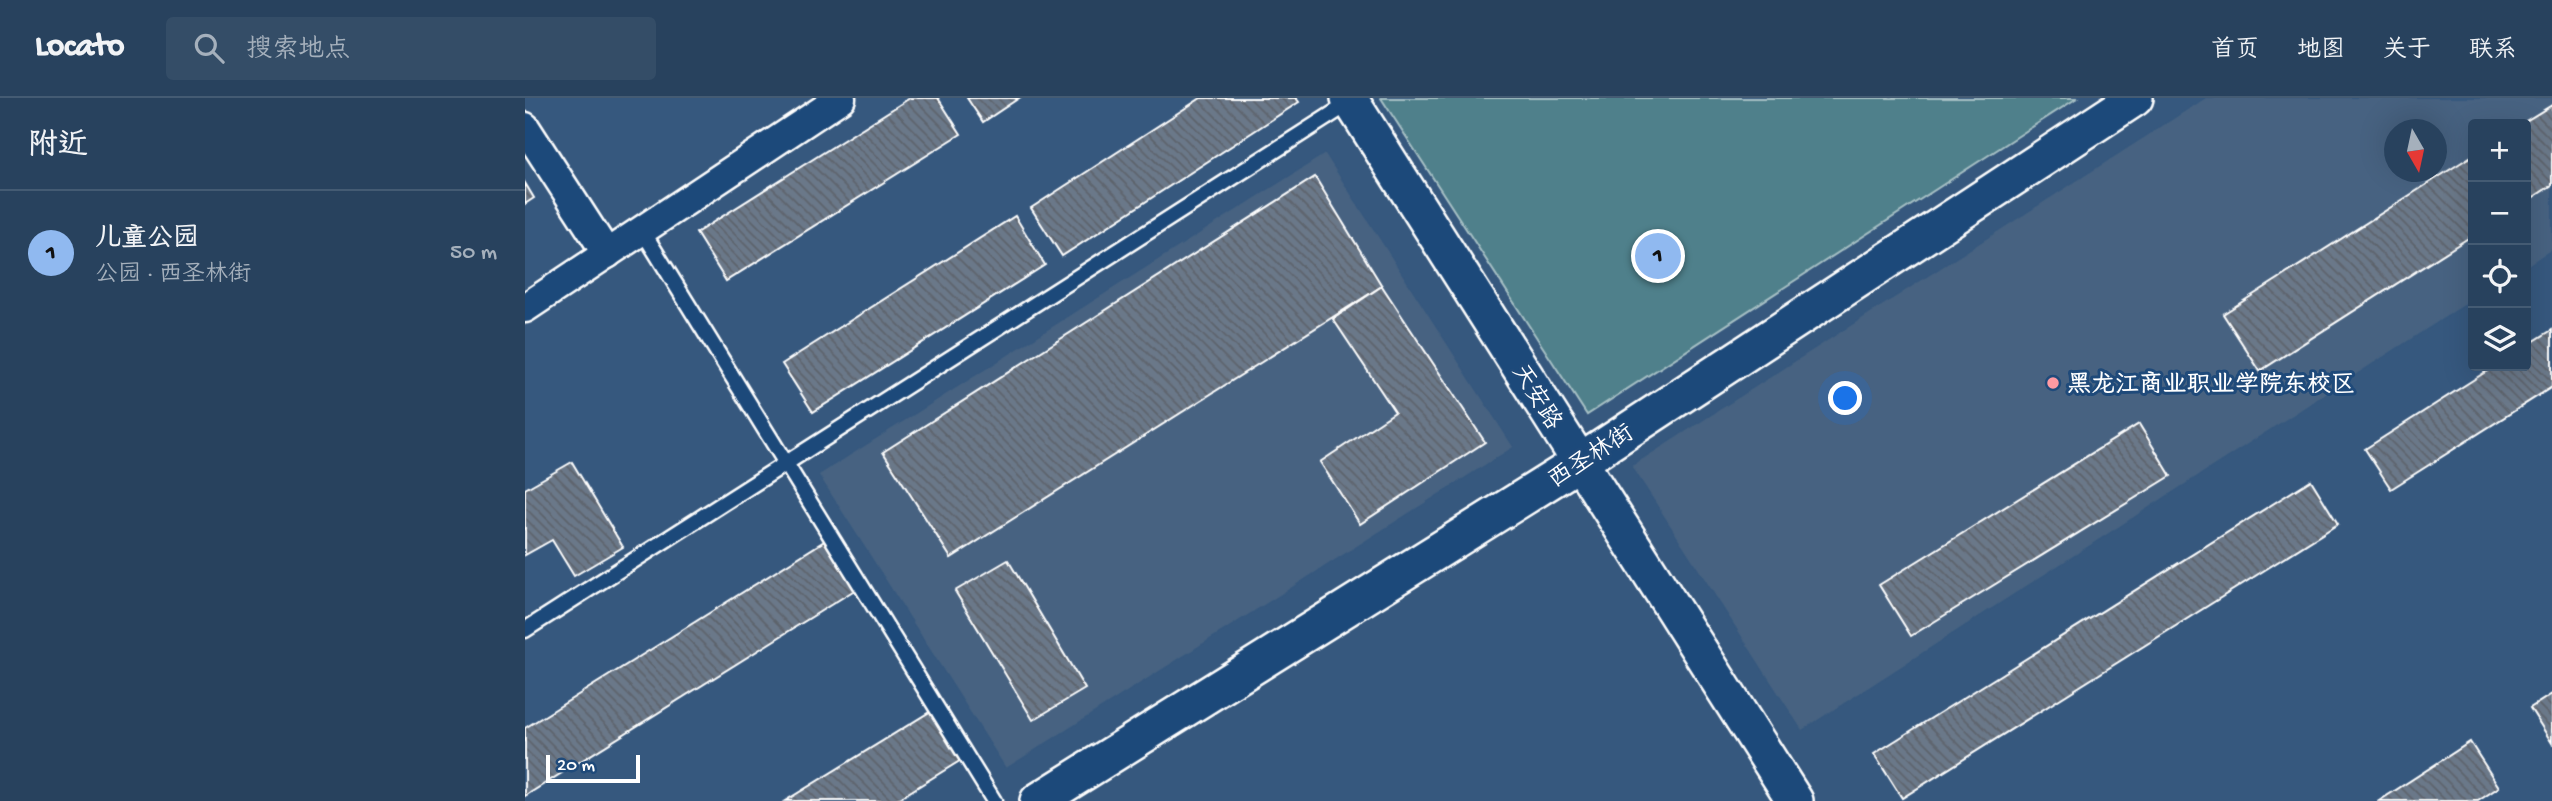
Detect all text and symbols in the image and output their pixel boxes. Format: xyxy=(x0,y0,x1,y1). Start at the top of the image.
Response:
search box xyxy=(166,17,656,80)
text: Locato xyxy=(35,29,124,67)
icon: search xyxy=(190,29,228,67)
text: 搜索地点 xyxy=(246,36,350,67)
text: 首页 xyxy=(2211,37,2259,66)
text: 地图 xyxy=(2297,37,2345,66)
text: 关于 xyxy=(2383,37,2431,66)
text: 联系 xyxy=(2469,37,2517,66)
north arrow xyxy=(2384,119,2447,182)
map controls xyxy=(2468,119,2531,371)
button: + xyxy=(2468,119,2531,182)
text: 附近 xyxy=(28,130,88,165)
button: − xyxy=(2468,182,2531,245)
text: 儿童公园 xyxy=(95,225,199,256)
pin: 1 xyxy=(1635,230,1681,282)
text: 1 xyxy=(46,240,56,267)
text: 50 m xyxy=(450,240,497,267)
button: locate xyxy=(2468,245,2531,308)
text: 公园 · 西圣林街 xyxy=(95,262,251,289)
button: layers xyxy=(2468,308,2531,371)
street label: 天安路 xyxy=(1504,359,1568,436)
place label: 黑龙江商业职业学院东校区 xyxy=(2067,371,2355,401)
marker: 黑龙江商业职业学院东校区 xyxy=(2045,375,2061,391)
your location xyxy=(1828,381,1862,415)
street label: 西圣林街 xyxy=(1543,419,1640,496)
scale bar xyxy=(546,752,641,784)
text: 20 m xyxy=(557,755,595,778)

